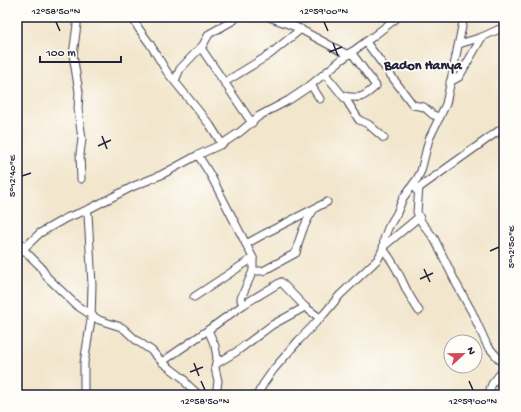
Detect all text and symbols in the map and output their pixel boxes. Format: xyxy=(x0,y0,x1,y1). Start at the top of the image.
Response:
text: 12°58'50"N xyxy=(31,6,81,18)
text: 12°59'00"N xyxy=(299,6,349,18)
scale bar xyxy=(40,38,121,64)
text: 100 m xyxy=(45,47,76,61)
district label: Badon Hanya xyxy=(383,58,463,75)
text: 5°12'40"E xyxy=(7,154,19,197)
text: 5°12'50"E xyxy=(506,225,518,268)
north arrow xyxy=(443,334,483,374)
text: N xyxy=(464,345,477,357)
text: 12°58'50"N xyxy=(180,396,230,408)
text: 12°59'00"N xyxy=(448,396,498,408)

